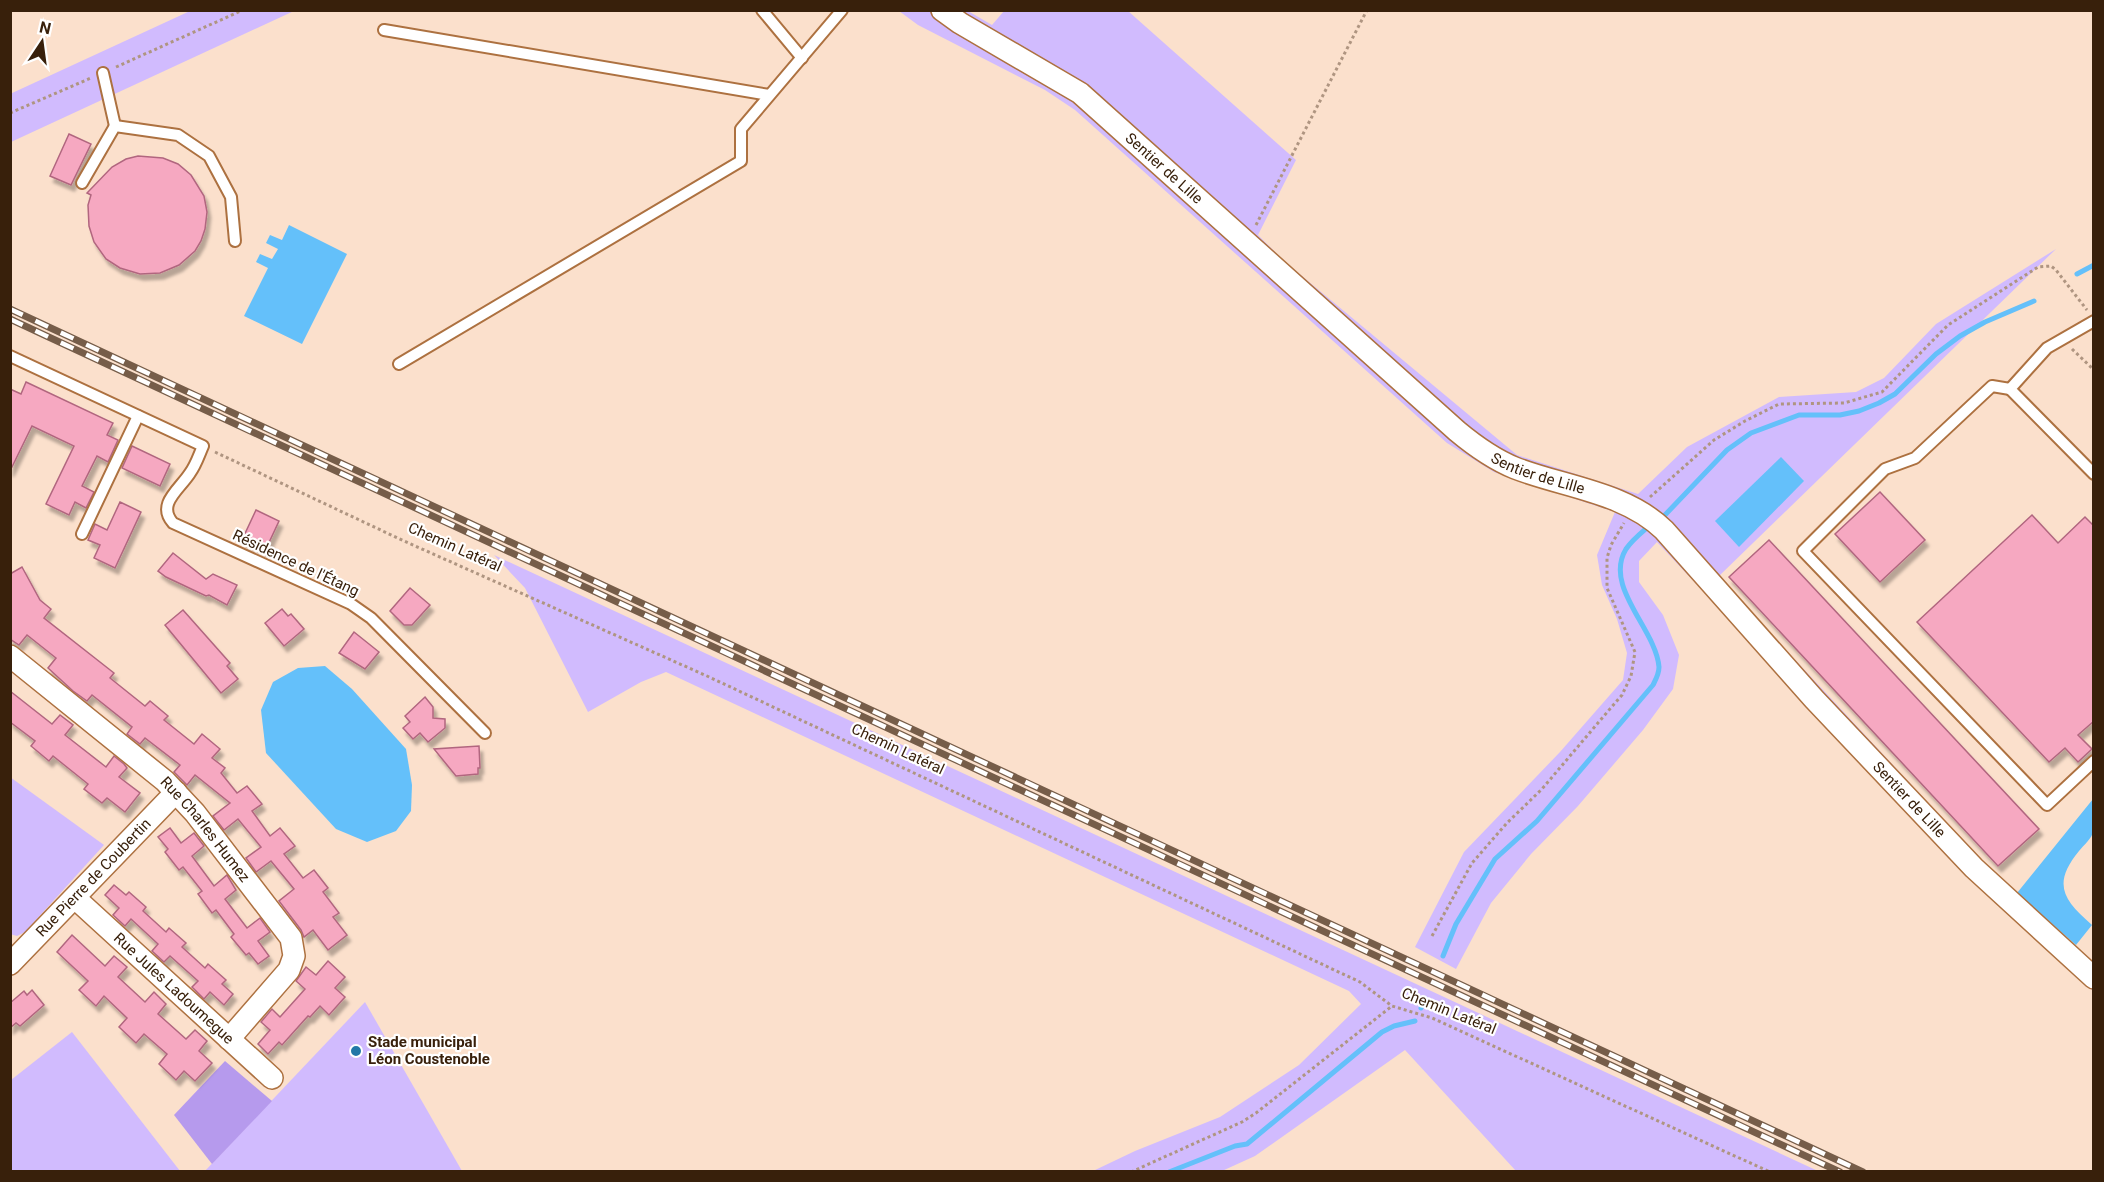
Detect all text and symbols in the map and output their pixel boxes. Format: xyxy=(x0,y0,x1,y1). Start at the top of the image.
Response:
north arrow xyxy=(12,12,72,72)
text: N xyxy=(38,17,53,38)
street label: Sentier de Lille xyxy=(1122,129,1206,208)
street label: Sentier de Lille xyxy=(1488,449,1587,498)
street label: Chemin Latéral xyxy=(405,518,505,576)
street label: Résidence de l'Étang xyxy=(230,526,362,600)
street label: Chemin Latéral xyxy=(849,720,947,778)
street label: Sentier de Lille xyxy=(1869,758,1949,841)
street label: Rue Charles Humez xyxy=(157,773,254,886)
street label: Rue Pierre de Coubertin xyxy=(32,815,155,941)
street label: Rue Jules Ladoumegue xyxy=(110,929,238,1048)
street label: Chemin Latéral xyxy=(1399,984,1499,1038)
place label: Stade municipal Léon Coustenoble xyxy=(368,1033,490,1068)
marker: Stade municipal Léon Coustenoble xyxy=(349,1044,363,1058)

